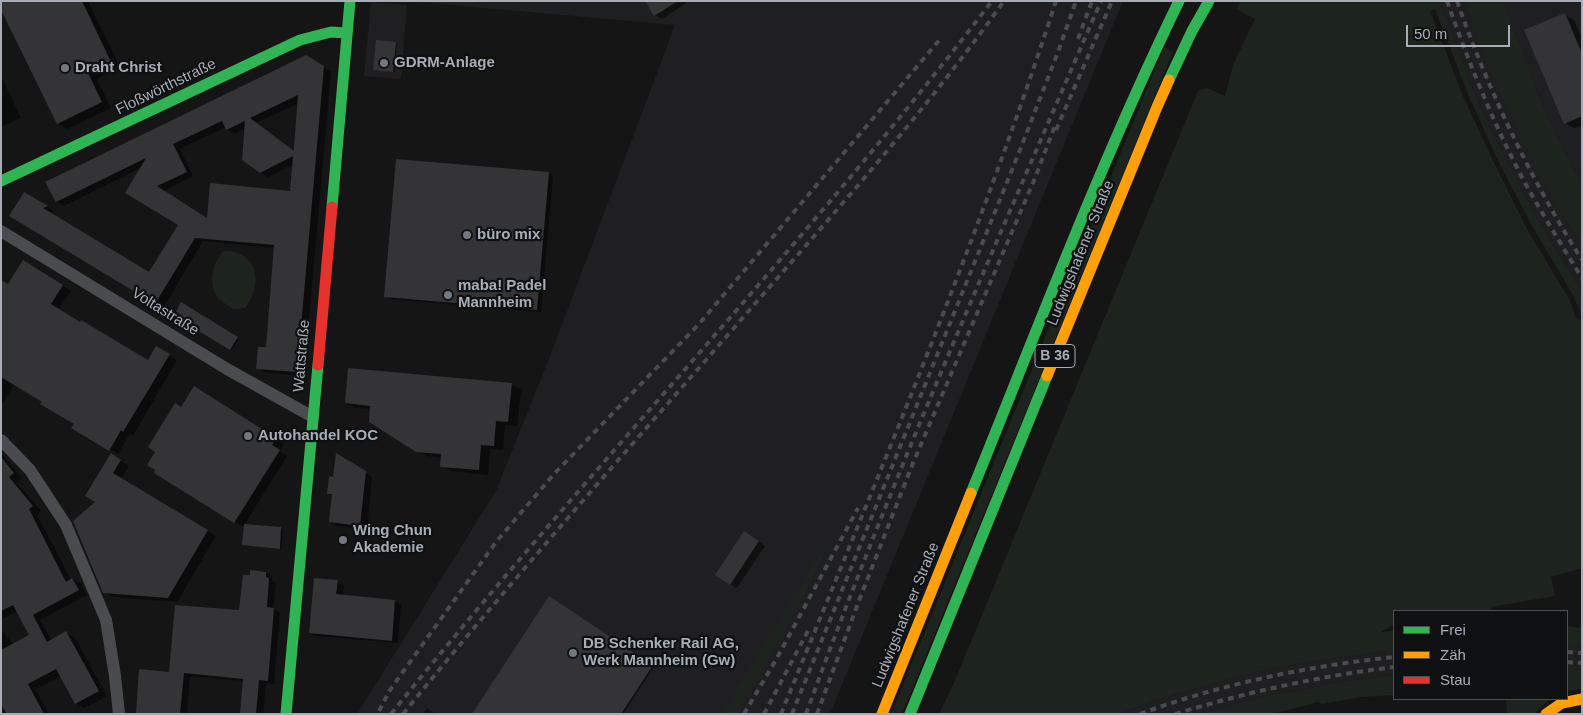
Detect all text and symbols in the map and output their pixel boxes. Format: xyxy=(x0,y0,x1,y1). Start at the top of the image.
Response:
scale bar xyxy=(1408,15,1512,47)
text: 50 m xyxy=(1414,25,1447,42)
place label: GDRM-Anlage xyxy=(394,54,495,72)
street label: Floßwörthstraße xyxy=(113,55,219,119)
marker: GDRM-Anlage xyxy=(378,57,390,69)
place label: Draht Christ xyxy=(75,59,162,77)
marker: Draht Christ xyxy=(59,62,71,74)
street label: Ludwigshafener Straße xyxy=(1044,178,1118,328)
place label: büro mix xyxy=(477,226,540,244)
marker: büro mix xyxy=(461,229,473,241)
place label: maba! Padel Mannheim xyxy=(458,277,546,312)
street label: Voltastraße xyxy=(128,284,202,340)
marker: maba! Padel Mannheim xyxy=(442,289,454,301)
street label: Wattstraße xyxy=(290,319,314,393)
road number: B 36 xyxy=(1035,344,1075,368)
place label: Autohandel KOC xyxy=(258,427,378,445)
marker: Autohandel KOC xyxy=(242,430,254,442)
place label: Wing Chun Akademie xyxy=(353,522,432,557)
marker: Wing Chun Akademie xyxy=(337,534,349,546)
street label: Ludwigshafener Straße xyxy=(869,540,943,690)
legend xyxy=(1393,610,1568,700)
text: Frei xyxy=(1440,621,1466,638)
place label: DB Schenker Rail AG, Werk Mannheim (Gw) xyxy=(583,635,739,670)
text: Zäh xyxy=(1440,646,1466,663)
marker: DB Schenker Rail AG, Werk Mannheim (Gw) xyxy=(567,647,579,659)
text: Stau xyxy=(1440,671,1471,688)

